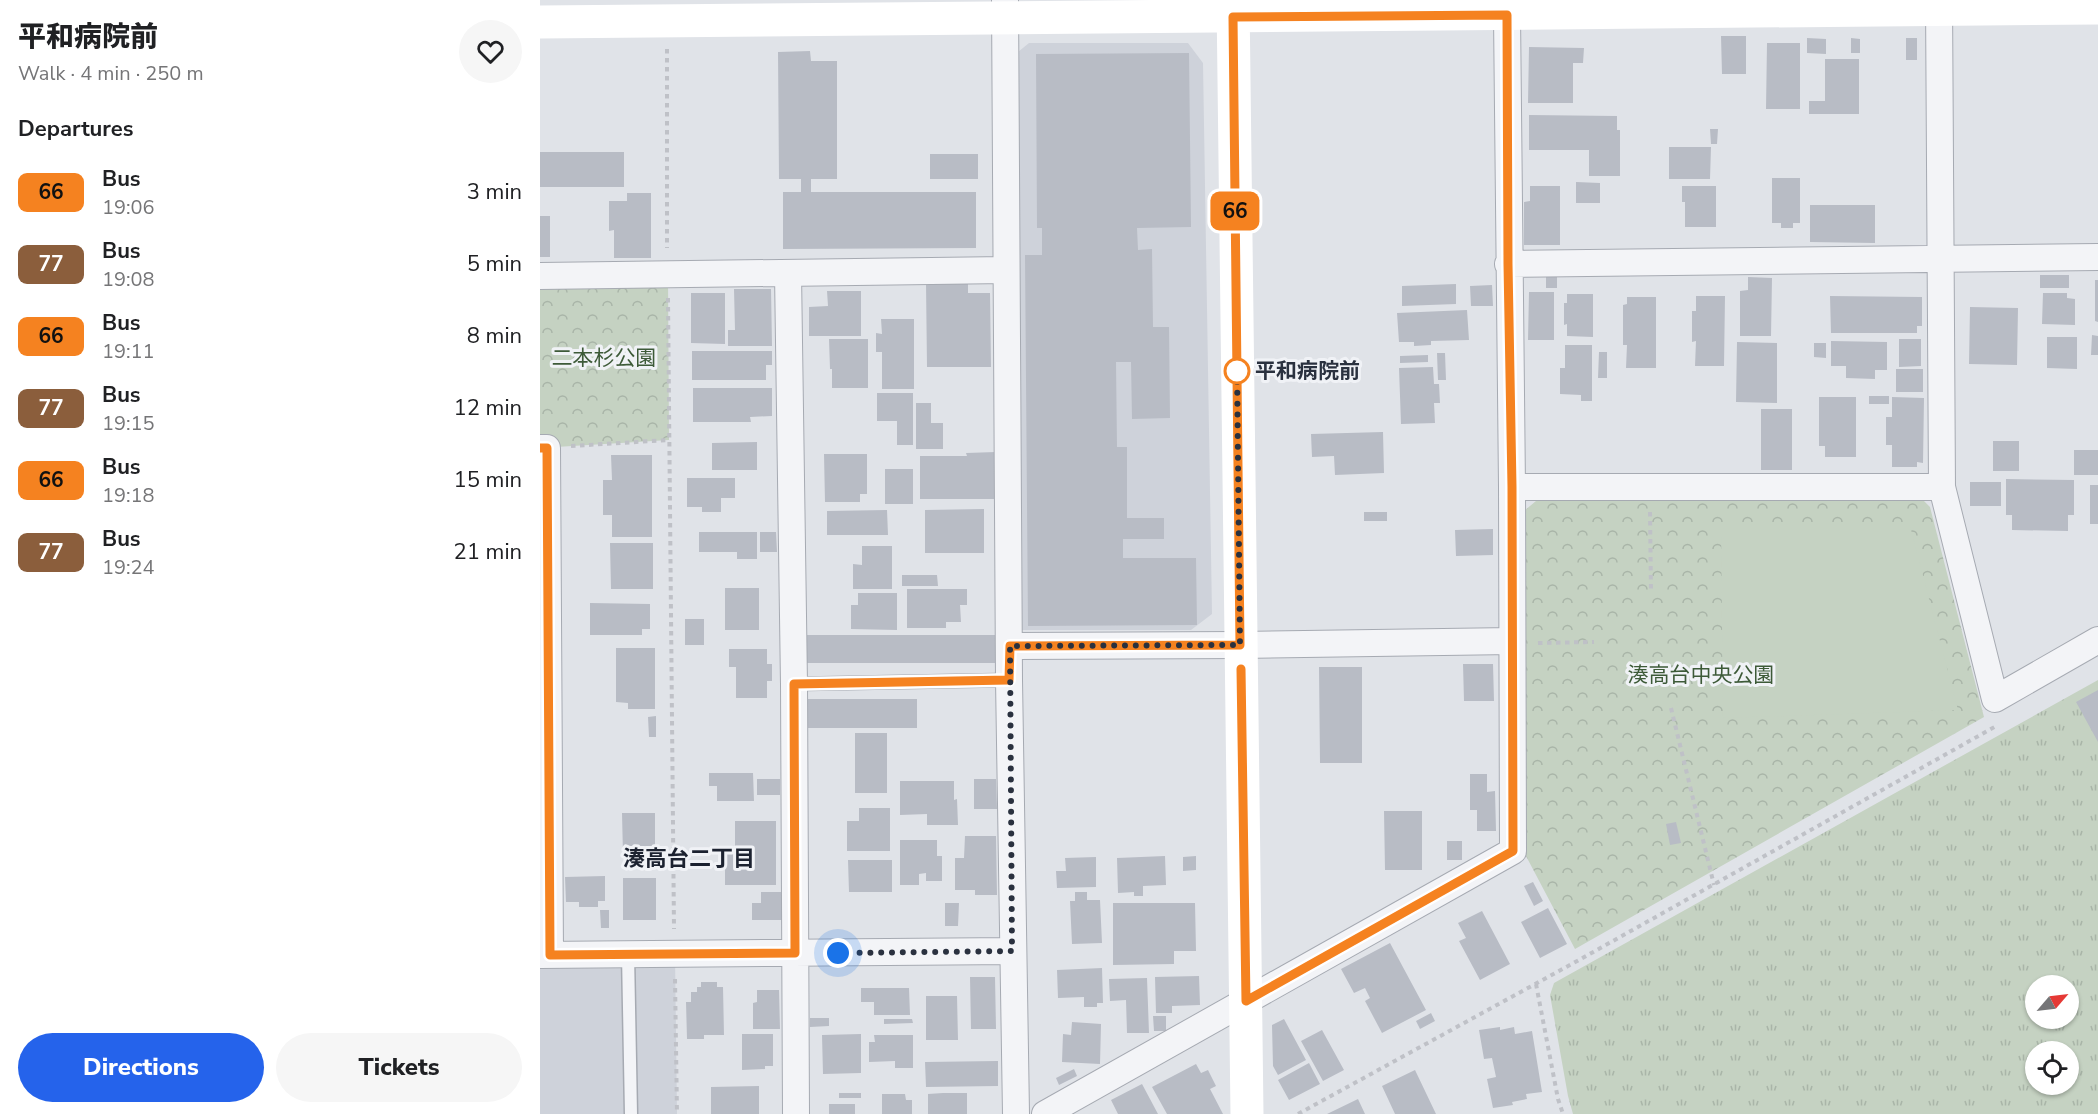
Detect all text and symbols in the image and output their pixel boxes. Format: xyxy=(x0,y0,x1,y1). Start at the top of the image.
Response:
text: 平和病院前 xyxy=(18,18,158,56)
button: heart xyxy=(459,20,522,83)
text: Walk · 4 min · 250 m xyxy=(18,60,204,87)
text: Departures xyxy=(18,114,133,144)
text: Bus xyxy=(102,164,141,194)
text: 3 min xyxy=(467,177,522,207)
text: 66 xyxy=(38,178,64,206)
line badge: 66 xyxy=(1208,192,1262,230)
text: 19:06 xyxy=(102,194,155,221)
text: 66 xyxy=(1222,197,1248,225)
text: Bus xyxy=(102,236,141,266)
text: 5 min xyxy=(467,249,522,279)
text: 77 xyxy=(38,250,64,278)
text: 19:08 xyxy=(102,266,155,293)
text: Bus xyxy=(102,308,141,338)
text: 8 min xyxy=(467,321,522,351)
text: 66 xyxy=(38,322,64,350)
text: 19:11 xyxy=(102,338,155,365)
park label: 二本杉公園 xyxy=(552,344,657,372)
place label: 平和病院前 xyxy=(1255,357,1360,385)
marker: 平和病院前 xyxy=(1224,358,1250,384)
text: Bus xyxy=(102,380,141,410)
text: 12 min xyxy=(454,393,522,423)
text: 77 xyxy=(38,394,64,422)
text: 19:15 xyxy=(102,410,155,437)
text: Bus xyxy=(102,452,141,482)
text: 15 min xyxy=(454,465,522,495)
text: 66 xyxy=(38,466,64,494)
text: 19:18 xyxy=(102,482,155,509)
text: Bus xyxy=(102,524,141,554)
text: 21 min xyxy=(454,537,522,567)
text: 77 xyxy=(38,538,64,566)
text: 19:24 xyxy=(102,554,155,581)
park label: 湊高台中央公園 xyxy=(1628,661,1775,689)
district label: 湊高台二丁目 xyxy=(623,844,755,874)
your location xyxy=(823,938,853,968)
north arrow xyxy=(2025,975,2079,1029)
map controls xyxy=(2025,975,2079,1095)
button: Directions xyxy=(18,1033,264,1102)
button: Tickets xyxy=(276,1033,522,1102)
button: locate xyxy=(2025,1041,2079,1095)

